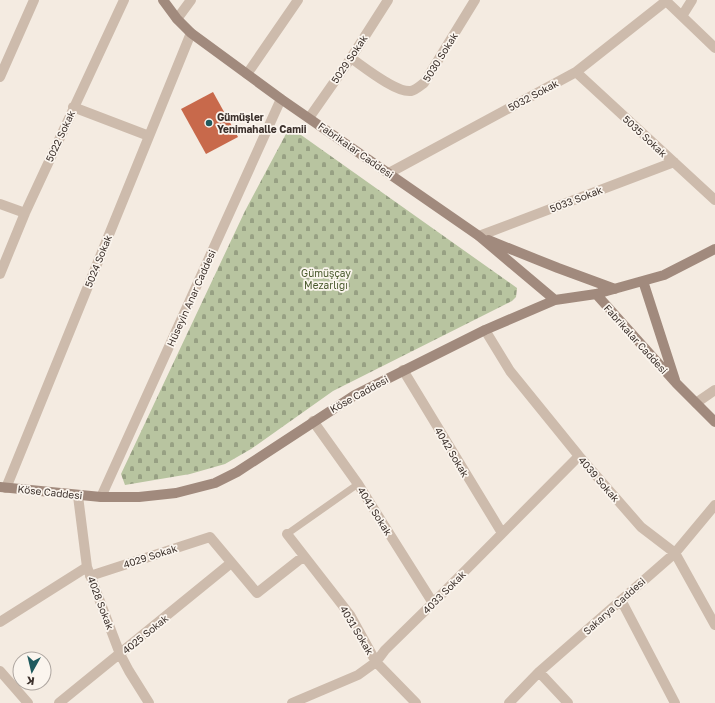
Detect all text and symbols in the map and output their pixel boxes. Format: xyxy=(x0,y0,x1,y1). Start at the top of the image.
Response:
street label: 5030 Sokak xyxy=(420,30,460,84)
street label: 5029 Sokak xyxy=(328,32,370,85)
street label: 5032 Sokak xyxy=(506,77,561,113)
street label: 5022 Sokak xyxy=(43,108,77,164)
place label: Gümüşler Yenimahalle Camii xyxy=(217,111,307,135)
street label: 5035 Sokak xyxy=(621,113,670,160)
marker: Gümüşler Yenimahalle Camii xyxy=(204,118,214,128)
street label: Fabrikalar Caddesi xyxy=(316,120,396,180)
street label: 5033 Sokak xyxy=(548,183,604,215)
street label: 5024 Sokak xyxy=(82,233,114,289)
street label: Hüseyin Anar Caddesi xyxy=(164,248,218,348)
park label: Gümüşçay Mezarlığı xyxy=(301,267,351,291)
street label: Fabrikalar Caddesi xyxy=(602,302,670,376)
street label: Köse Caddesi xyxy=(328,373,390,415)
street label: 4042 Sokak xyxy=(432,425,472,479)
street label: 4039 Sokak xyxy=(576,454,622,504)
street label: Köse Caddesi xyxy=(17,483,83,501)
street label: 4041 Sokak xyxy=(355,484,395,538)
street label: 4029 Sokak xyxy=(122,542,179,570)
street label: 4033 Sokak xyxy=(420,568,468,616)
street label: 4028 Sokak xyxy=(85,575,117,632)
street label: Sakarya Caddesi xyxy=(580,575,648,637)
street label: 4031 Sokak xyxy=(338,603,376,657)
street label: 4025 Sokak xyxy=(120,612,171,656)
north arrow xyxy=(12,651,52,691)
text: K xyxy=(26,674,35,688)

